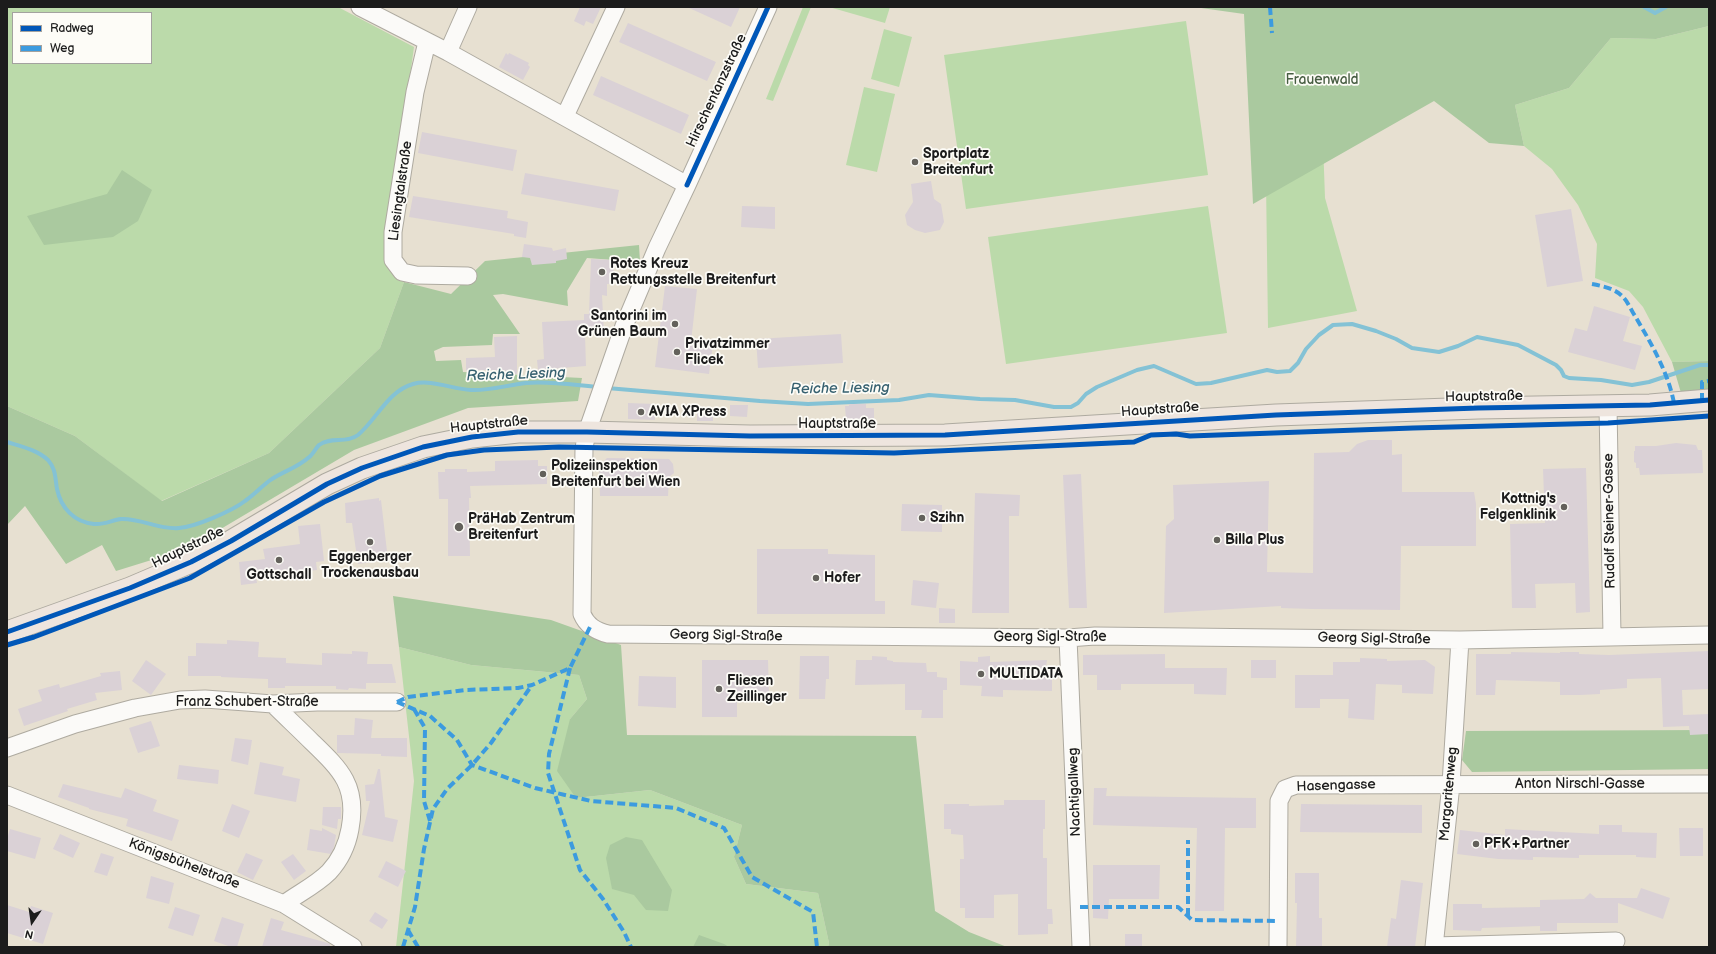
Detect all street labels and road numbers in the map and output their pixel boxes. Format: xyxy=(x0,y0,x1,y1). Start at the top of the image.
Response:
street label: Hirschentanzstraße xyxy=(683,32,751,150)
street label: Liesingtalstraße xyxy=(386,140,416,242)
street label: Hauptstraße xyxy=(1445,388,1523,406)
street label: Hauptstraße xyxy=(1120,399,1200,421)
street label: Hauptstraße xyxy=(449,413,529,437)
street label: Hauptstraße xyxy=(798,416,876,432)
street label: Rudolf Steiner-Gasse xyxy=(1600,453,1620,589)
street label: Hauptstraße xyxy=(149,523,227,573)
street label: Georg Sigl-Straße xyxy=(669,627,783,645)
street label: Georg Sigl-Straße xyxy=(993,629,1107,645)
street label: Georg Sigl-Straße xyxy=(1317,630,1431,648)
street label: Franz Schubert-Straße xyxy=(175,694,319,710)
street label: Margaritenweg xyxy=(1437,746,1461,842)
street label: Nachtigallweg xyxy=(1065,747,1085,837)
street label: Hasengasse xyxy=(1296,776,1376,796)
street label: Anton Nirschl-Gasse xyxy=(1515,776,1645,792)
street label: Königsbühelstraße xyxy=(126,835,242,893)

